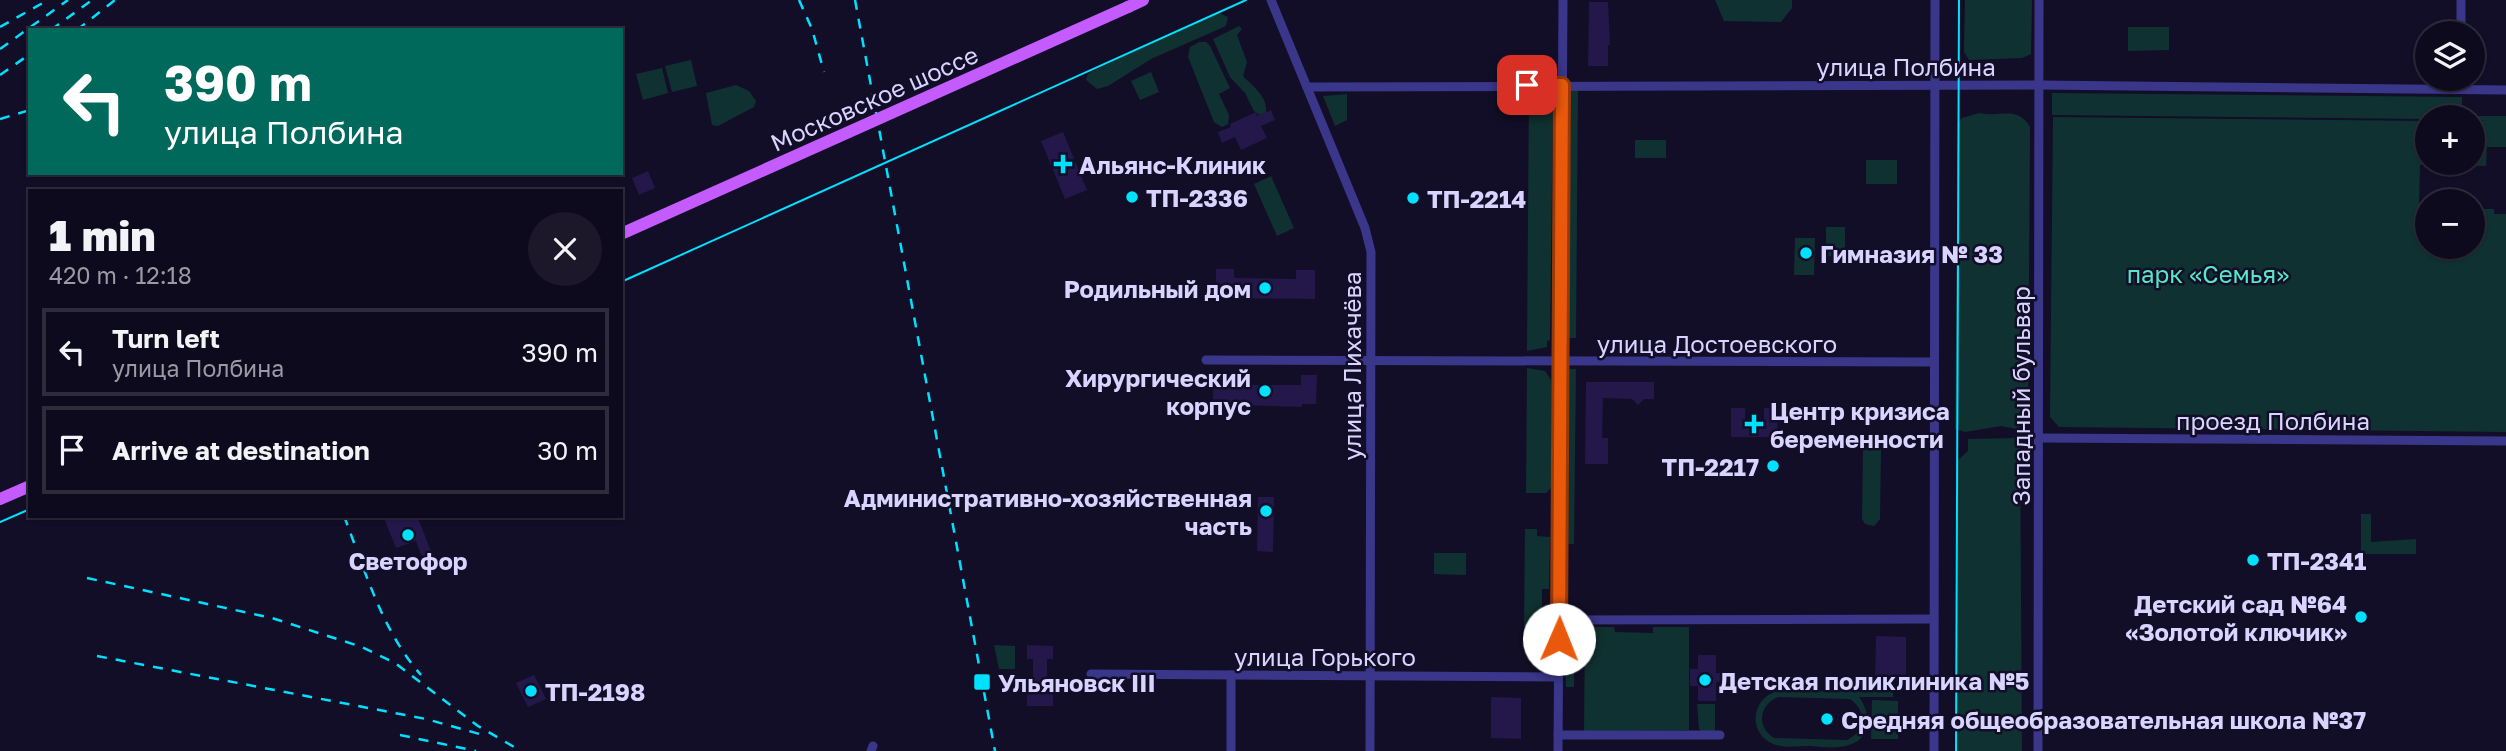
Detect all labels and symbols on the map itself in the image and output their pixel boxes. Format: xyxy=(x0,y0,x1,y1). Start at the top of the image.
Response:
street label: Московское шоссе xyxy=(766,39,982,157)
street label: улица Полбина xyxy=(1816,52,1996,81)
pin xyxy=(1497,55,1557,115)
place label: Альянс-Клиник xyxy=(1079,150,1266,179)
marker: Альянс-Клиник xyxy=(1053,154,1073,174)
place label: ТП-2336 xyxy=(1146,183,1248,212)
place label: ТП-2214 xyxy=(1427,184,1526,213)
marker: ТП-2336 xyxy=(1124,189,1140,205)
marker: ТП-2214 xyxy=(1405,190,1421,206)
place label: Гимназия № 33 xyxy=(1820,239,2003,268)
marker: Гимназия № 33 xyxy=(1798,245,1814,261)
park label: парк «Семья» xyxy=(2127,259,2289,288)
street label: улица Лихачёва xyxy=(1337,272,1366,461)
place label: Родильный дом xyxy=(1064,274,1251,303)
marker: Родильный дом xyxy=(1257,280,1273,296)
street label: Западный бульвар xyxy=(2006,286,2035,506)
street label: улица Достоевского xyxy=(1597,329,1837,358)
place label: Хирургический корпус xyxy=(1065,363,1251,420)
marker: Хирургический корпус xyxy=(1257,383,1273,399)
place label: Центр кризиса беременности xyxy=(1770,396,1950,453)
street label: проезд Полбина xyxy=(2176,406,2370,435)
marker: Центр кризиса беременности xyxy=(1744,414,1764,434)
place label: ТП-2217 xyxy=(1662,452,1759,481)
marker: ТП-2217 xyxy=(1765,458,1781,474)
place label: Административно-хозяйственная часть xyxy=(844,483,1252,540)
marker: Административно-хозяйственная часть xyxy=(1258,503,1274,519)
marker: Светофор xyxy=(400,527,416,543)
place label: Светофор xyxy=(348,546,468,575)
place label: ТП-2341 xyxy=(2267,546,2366,575)
marker: ТП-2341 xyxy=(2245,552,2261,568)
place label: Детский сад №64 «Золотой ключик» xyxy=(2126,589,2347,646)
position arrow xyxy=(1522,602,1596,676)
marker: Детский сад №64 «Золотой ключик» xyxy=(2353,609,2369,625)
street label: улица Горького xyxy=(1234,642,1416,671)
place label: Детская поликлиника №5 xyxy=(1719,666,2029,695)
place label: Ульяновск III xyxy=(998,668,1156,697)
marker: Ульяновск III xyxy=(972,672,992,692)
marker: Детская поликлиника №5 xyxy=(1697,672,1713,688)
place label: ТП-2198 xyxy=(545,677,645,706)
marker: ТП-2198 xyxy=(523,683,539,699)
place label: Средняя общеобразовательная школа №37 xyxy=(1841,705,2366,734)
marker: Средняя общеобразовательная школа №37 xyxy=(1819,711,1835,727)

